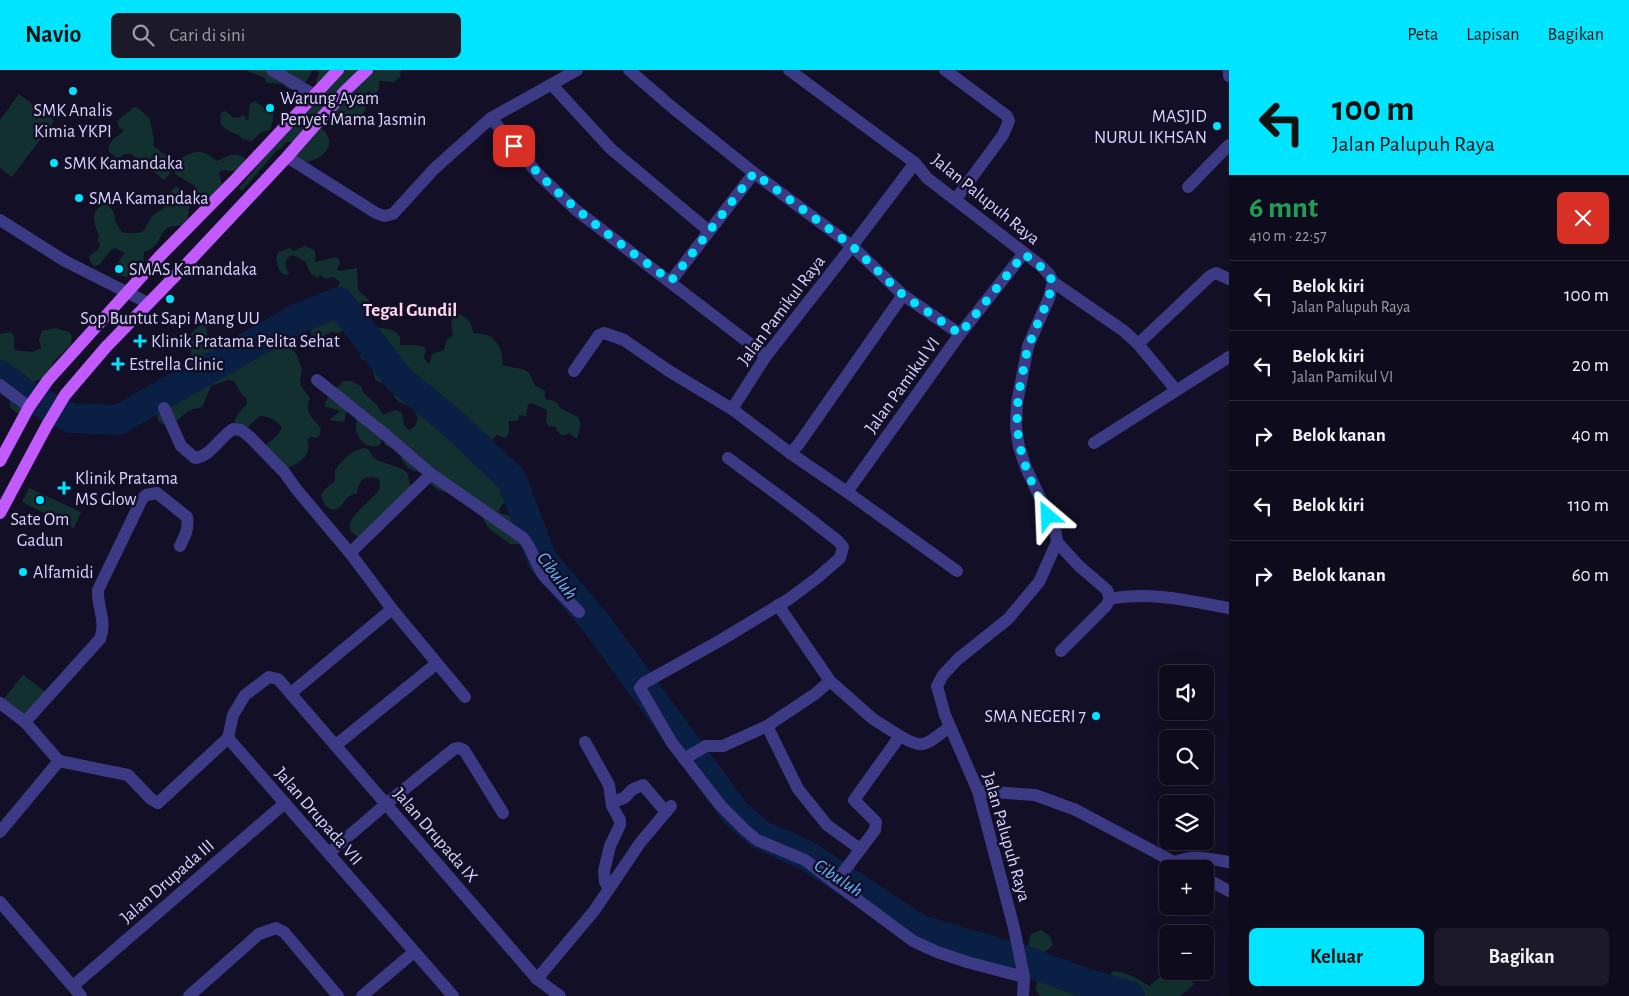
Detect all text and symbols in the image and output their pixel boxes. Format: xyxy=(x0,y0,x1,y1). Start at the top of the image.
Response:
search box xyxy=(111,13,461,58)
icon: search xyxy=(129,21,157,49)
text: Navio xyxy=(25,23,81,47)
text: Cari di sini xyxy=(169,26,245,45)
text: Peta xyxy=(1407,26,1438,44)
text: Lapisan xyxy=(1466,26,1520,44)
text: Bagikan xyxy=(1548,26,1604,44)
marker: SMK Analis Kimia YKPI xyxy=(67,85,79,97)
place label: Warung Ayam Penyet Mama Jasmin xyxy=(280,90,426,129)
icon: left xyxy=(1249,90,1314,155)
text: 100 m xyxy=(1332,92,1415,127)
place label: SMK Analis Kimia YKPI xyxy=(34,102,112,141)
marker: Warung Ayam Penyet Mama Jasmin xyxy=(264,102,276,114)
place label: MASJID NURUL IKHSAN xyxy=(1094,108,1207,147)
marker: MASJID NURUL IKHSAN xyxy=(1211,120,1223,132)
pin xyxy=(493,125,535,167)
icon: arrive xyxy=(500,132,528,160)
text: Jalan Palupuh Raya xyxy=(1332,133,1495,155)
street label: Jalan Palupuh Raya xyxy=(928,151,1043,249)
place label: SMK Kamandaka xyxy=(64,155,183,173)
marker: SMK Kamandaka xyxy=(48,157,60,169)
place label: SMA Kamandaka xyxy=(89,190,209,208)
marker: SMA Kamandaka xyxy=(73,192,85,204)
button: close xyxy=(1557,192,1609,244)
text: 6 mnt xyxy=(1249,193,1318,223)
text: 410 m · 22:57 xyxy=(1249,228,1327,244)
street label: Jalan Pamikul Raya xyxy=(735,252,829,369)
place label: SMAS Kamandaka xyxy=(129,261,257,279)
marker: SMAS Kamandaka xyxy=(113,263,125,275)
text: Belok kiri xyxy=(1292,277,1364,296)
icon: left xyxy=(1249,282,1277,310)
text: 100 m xyxy=(1564,286,1609,305)
marker: Sop Buntut Sapi Mang UU xyxy=(164,293,176,305)
text: Jalan Palupuh Raya xyxy=(1292,299,1411,315)
district label: Tegal Gundil xyxy=(363,301,457,320)
place label: Sop Buntut Sapi Mang UU xyxy=(80,310,260,328)
place label: Klinik Pratama Pelita Sehat xyxy=(151,333,340,351)
marker: Klinik Pratama Pelita Sehat xyxy=(133,334,147,348)
street label: Jalan Pamikul VI xyxy=(862,334,944,437)
text: Belok kiri xyxy=(1292,347,1364,366)
icon: left xyxy=(1249,352,1277,380)
place label: Estrella Clinic xyxy=(129,356,223,374)
text: 20 m xyxy=(1572,356,1609,375)
marker: Estrella Clinic xyxy=(111,357,125,371)
text: Jalan Pamikul VI xyxy=(1292,369,1393,385)
icon: right xyxy=(1249,422,1277,450)
text: Belok kanan xyxy=(1292,426,1386,445)
text: 40 m xyxy=(1571,426,1609,445)
place label: Klinik Pratama MS Glow xyxy=(75,470,178,509)
marker: Klinik Pratama MS Glow xyxy=(57,481,71,495)
position arrow xyxy=(1021,489,1073,541)
icon: left xyxy=(1249,492,1277,520)
marker: Sate Om Gadun xyxy=(34,494,46,506)
text: Belok kiri xyxy=(1292,496,1364,515)
text: 110 m xyxy=(1568,496,1609,515)
place label: Sate Om Gadun xyxy=(10,511,70,550)
water label: Cibuluh xyxy=(533,549,580,603)
icon: right xyxy=(1249,562,1277,590)
place label: Alfamidi xyxy=(33,564,94,582)
marker: Alfamidi xyxy=(17,566,29,578)
text: Belok kanan xyxy=(1292,566,1386,585)
text: 60 m xyxy=(1572,566,1609,585)
map controls xyxy=(1159,665,1214,980)
button: sound xyxy=(1159,665,1214,720)
place label: SMA NEGERI 7 xyxy=(984,708,1086,726)
marker: SMA NEGERI 7 xyxy=(1090,710,1102,722)
button: search xyxy=(1159,730,1214,785)
street label: Jalan Drupada VII xyxy=(271,764,365,869)
street label: Jalan Palupuh Raya xyxy=(979,771,1033,904)
street label: Jalan Drupada IX xyxy=(390,785,481,887)
button: layers xyxy=(1159,795,1214,850)
street label: Jalan Drupada III xyxy=(117,836,218,927)
water label: Cibuluh xyxy=(811,856,866,901)
button: + xyxy=(1159,860,1214,915)
button: − xyxy=(1159,925,1214,980)
button: Keluar xyxy=(1249,928,1424,986)
button: Bagikan xyxy=(1434,928,1609,986)

